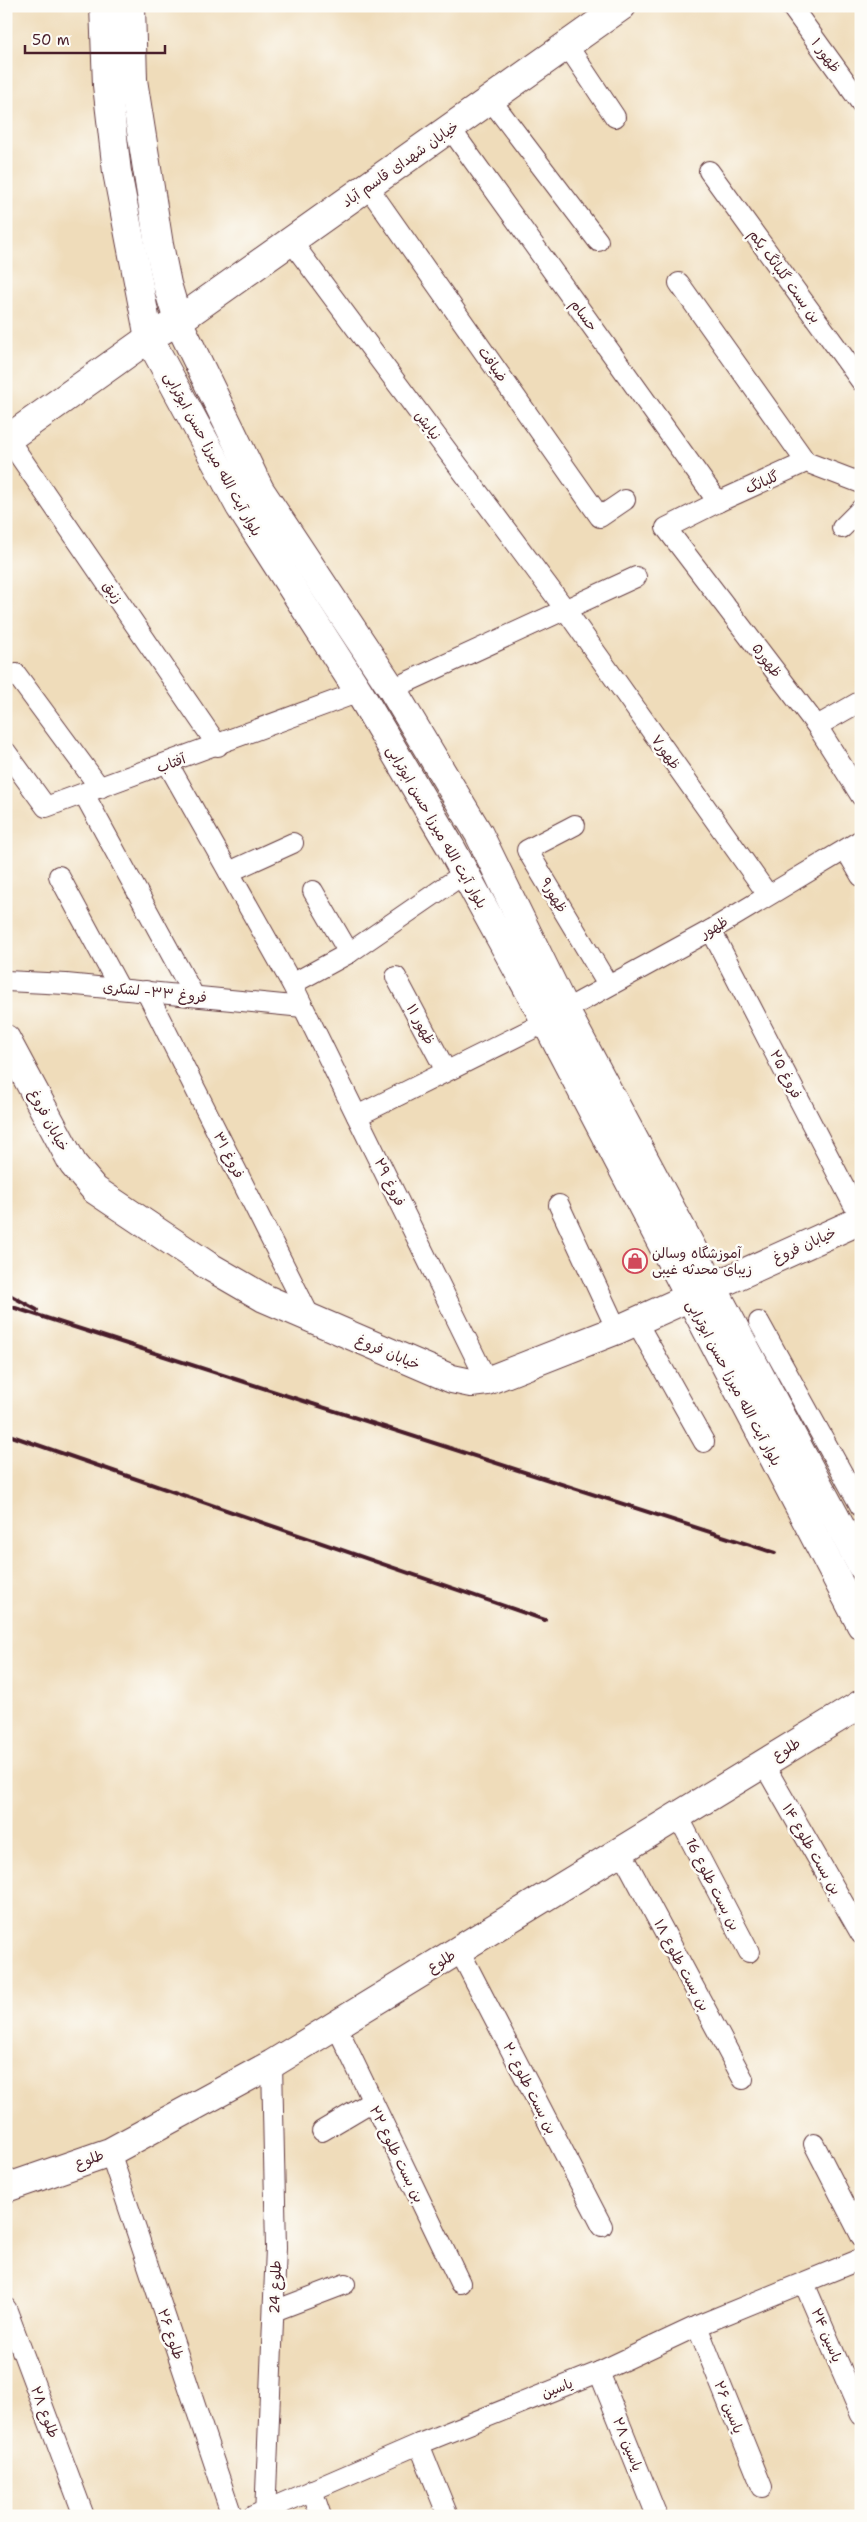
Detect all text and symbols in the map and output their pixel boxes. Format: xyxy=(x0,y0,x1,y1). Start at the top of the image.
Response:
scale bar xyxy=(25,22,165,54)
text: 50 m xyxy=(32,30,70,50)
street label: ظهور ۱ xyxy=(807,34,845,76)
street label: خیابان شهدای قاسم آباد xyxy=(338,117,463,213)
street label: بن بست گلبانگ یکم xyxy=(743,226,825,327)
street label: حسام xyxy=(565,296,601,336)
street label: ضیافت xyxy=(474,343,512,385)
street label: بلوار آیت الله میرزا حسن ابوترابی xyxy=(160,369,266,539)
street label: نيايش xyxy=(411,407,445,443)
street label: گلبانگ xyxy=(742,467,782,497)
street label: زنبق xyxy=(99,577,127,607)
street label: ظهور۵ xyxy=(747,639,786,681)
street label: ظهور۷ xyxy=(647,731,684,773)
street label: بلوار آیت الله میرزا حسن ابوترابی xyxy=(383,742,491,912)
street label: آفتاب xyxy=(154,749,188,777)
street label: ظهور۹ xyxy=(536,874,571,916)
street label: ظهور xyxy=(696,912,731,943)
street label: فروغ ۳۳- لشکری xyxy=(102,978,208,1007)
street label: ظهور ۱۱ xyxy=(402,1001,439,1048)
street label: فروغ ۲۵ xyxy=(765,1047,806,1102)
street label: خیابان فروغ xyxy=(24,1086,73,1155)
street label: فروغ ۳۱ xyxy=(209,1129,248,1182)
street label: فروغ ۲۹ xyxy=(370,1155,409,1210)
street label: خیابان فروغ xyxy=(769,1223,839,1268)
place label: آموزشگاه وسالن زیبای محدثه غیبی xyxy=(652,1244,752,1278)
shop icon: آموزشگاه وسالن زیبای محدثه غیبی xyxy=(622,1248,648,1274)
street label: بلوار آیت الله میرزا حسن ابوترابی xyxy=(683,1297,785,1469)
street label: خیابان فروغ xyxy=(353,1330,423,1374)
street label: طلوع xyxy=(768,1734,805,1766)
street label: بن بست طلوع ۱۴ xyxy=(777,1800,845,1899)
street label: بن بست طلوع 16 xyxy=(680,1835,744,1934)
street label: بن بست طلوع ۱۸ xyxy=(648,1916,714,2015)
street label: طلوع xyxy=(423,1946,460,1978)
street label: بن بست طلوع ۲۰ xyxy=(497,2039,561,2138)
street label: بن بست طلوع ۲۲ xyxy=(364,2103,428,2206)
street label: طلوع xyxy=(72,2146,107,2174)
street label: طلوع 24 xyxy=(265,2260,287,2314)
street label: یاسین ۲۴ xyxy=(808,2305,846,2365)
street label: طلوع ۲۶ xyxy=(152,2306,188,2363)
street label: یاسین xyxy=(539,2374,575,2402)
street label: یاسین ۲۶ xyxy=(710,2378,748,2436)
street label: طلوع ۲۸ xyxy=(25,2384,63,2441)
street label: یاسین ۲۸ xyxy=(609,2414,647,2474)

